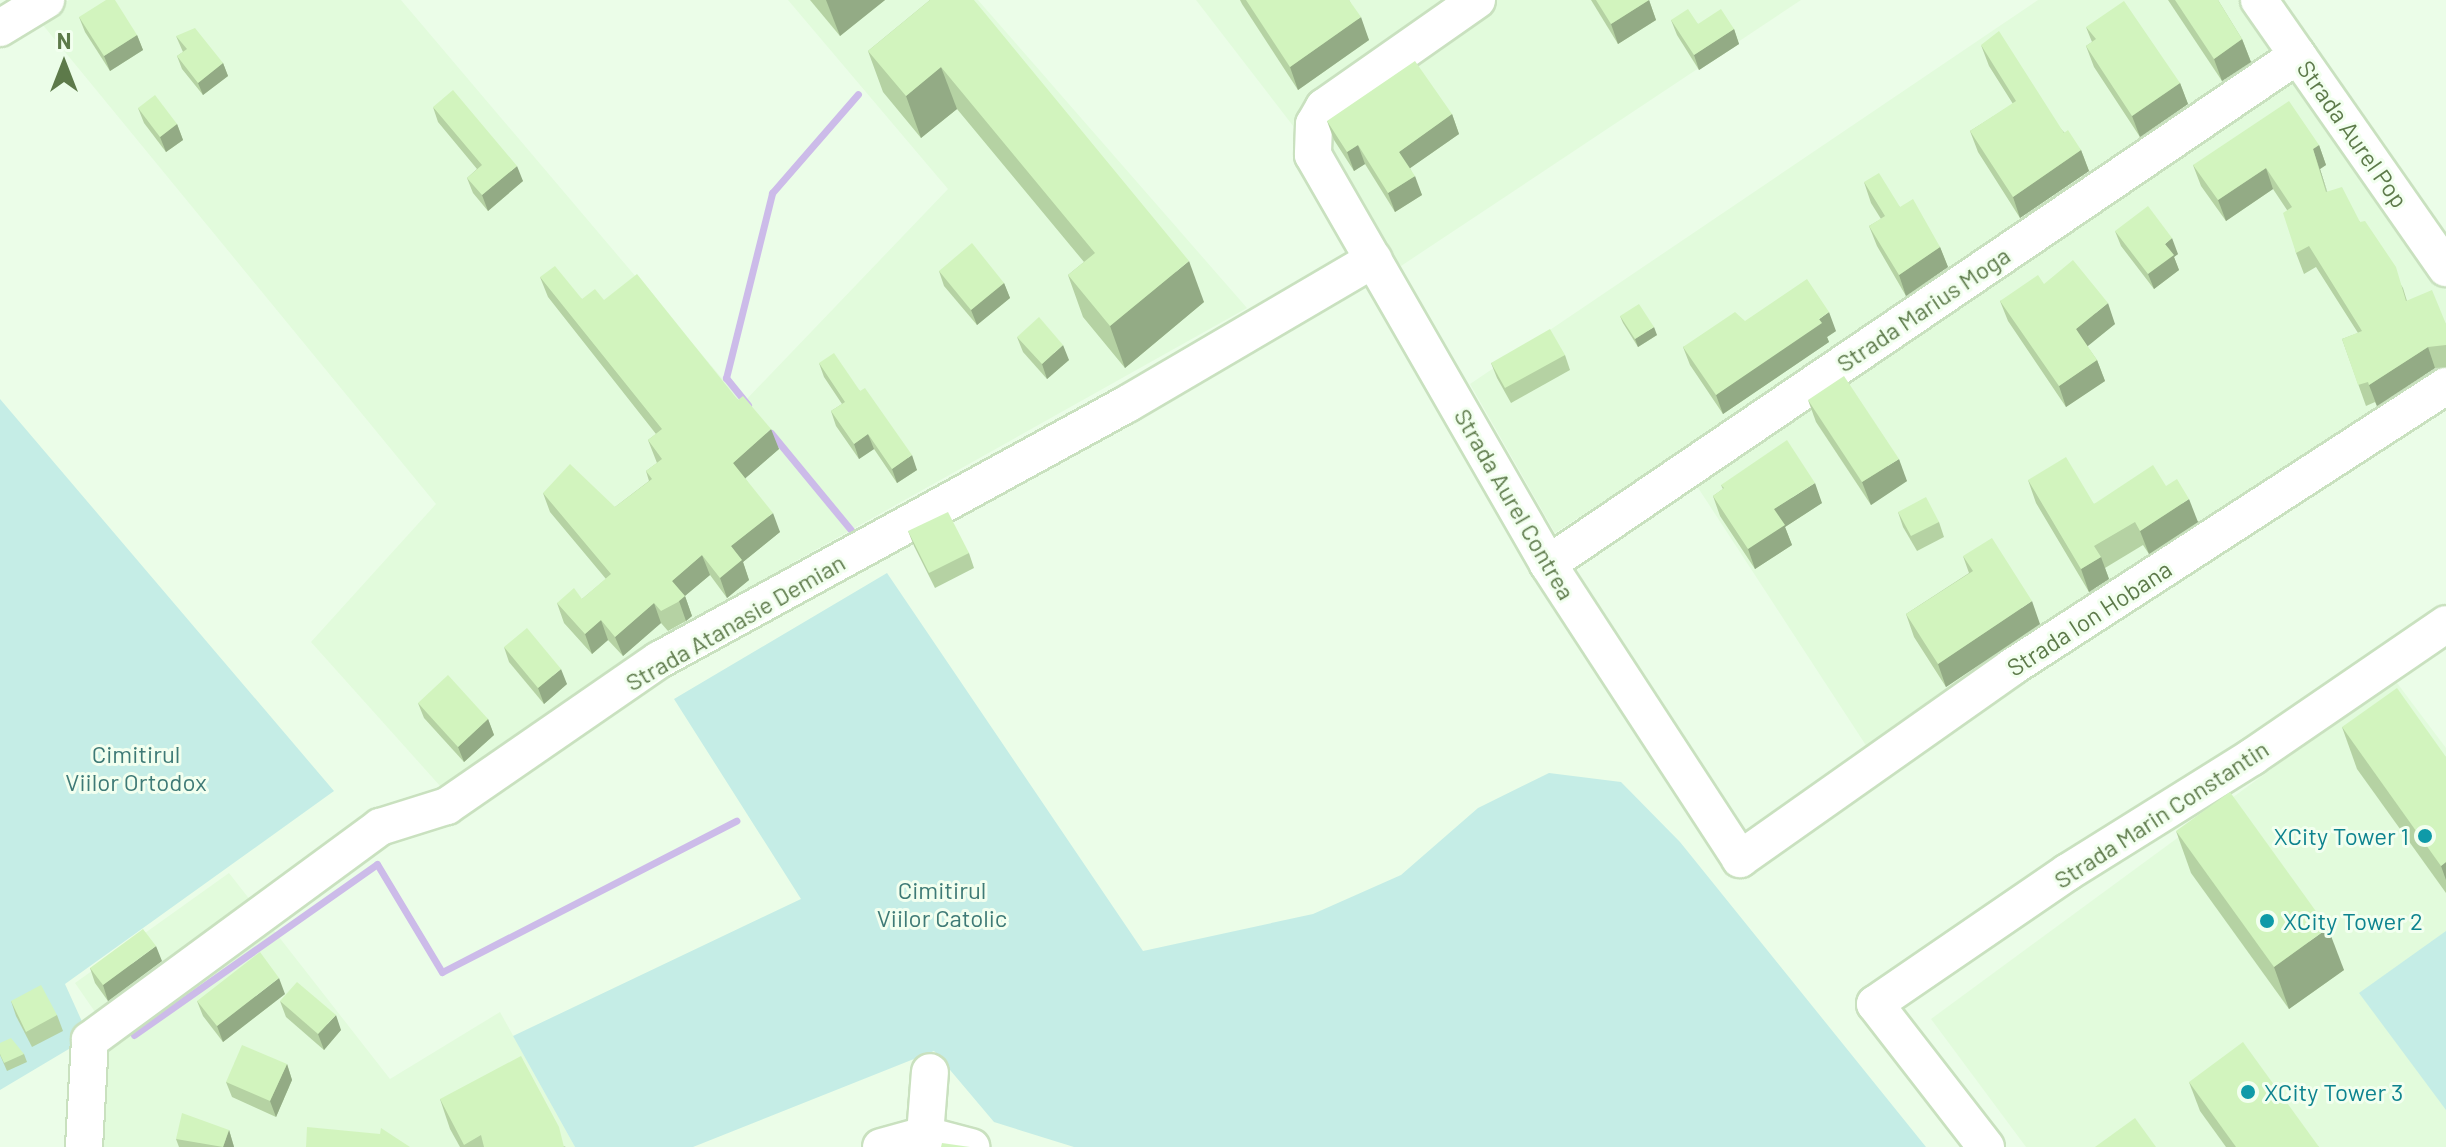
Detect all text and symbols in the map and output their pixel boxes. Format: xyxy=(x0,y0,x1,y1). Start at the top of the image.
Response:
north arrow xyxy=(24,24,104,104)
text: N xyxy=(57,27,71,53)
street label: Strada Aurel Pop xyxy=(2292,55,2414,213)
street label: Strada Marius Moga xyxy=(1831,240,2015,378)
street label: Strada Aurel Contrea xyxy=(1449,403,1581,605)
street label: Strada Atanasie Demian xyxy=(620,547,850,697)
street label: Strada Ion Hobana xyxy=(2001,554,2177,682)
street label: Strada Marin Constantin xyxy=(2048,734,2274,894)
park label: Cimitirul Viilor Ortodox xyxy=(65,740,207,796)
place label: XCity Tower 1 xyxy=(2274,822,2409,850)
marker: XCity Tower 1 xyxy=(2416,827,2434,845)
park label: Cimitirul Viilor Catolic xyxy=(877,876,1007,932)
place label: XCity Tower 2 xyxy=(2283,907,2423,935)
marker: XCity Tower 2 xyxy=(2258,912,2276,930)
place label: XCity Tower 3 xyxy=(2264,1078,2403,1106)
marker: XCity Tower 3 xyxy=(2239,1083,2257,1101)

